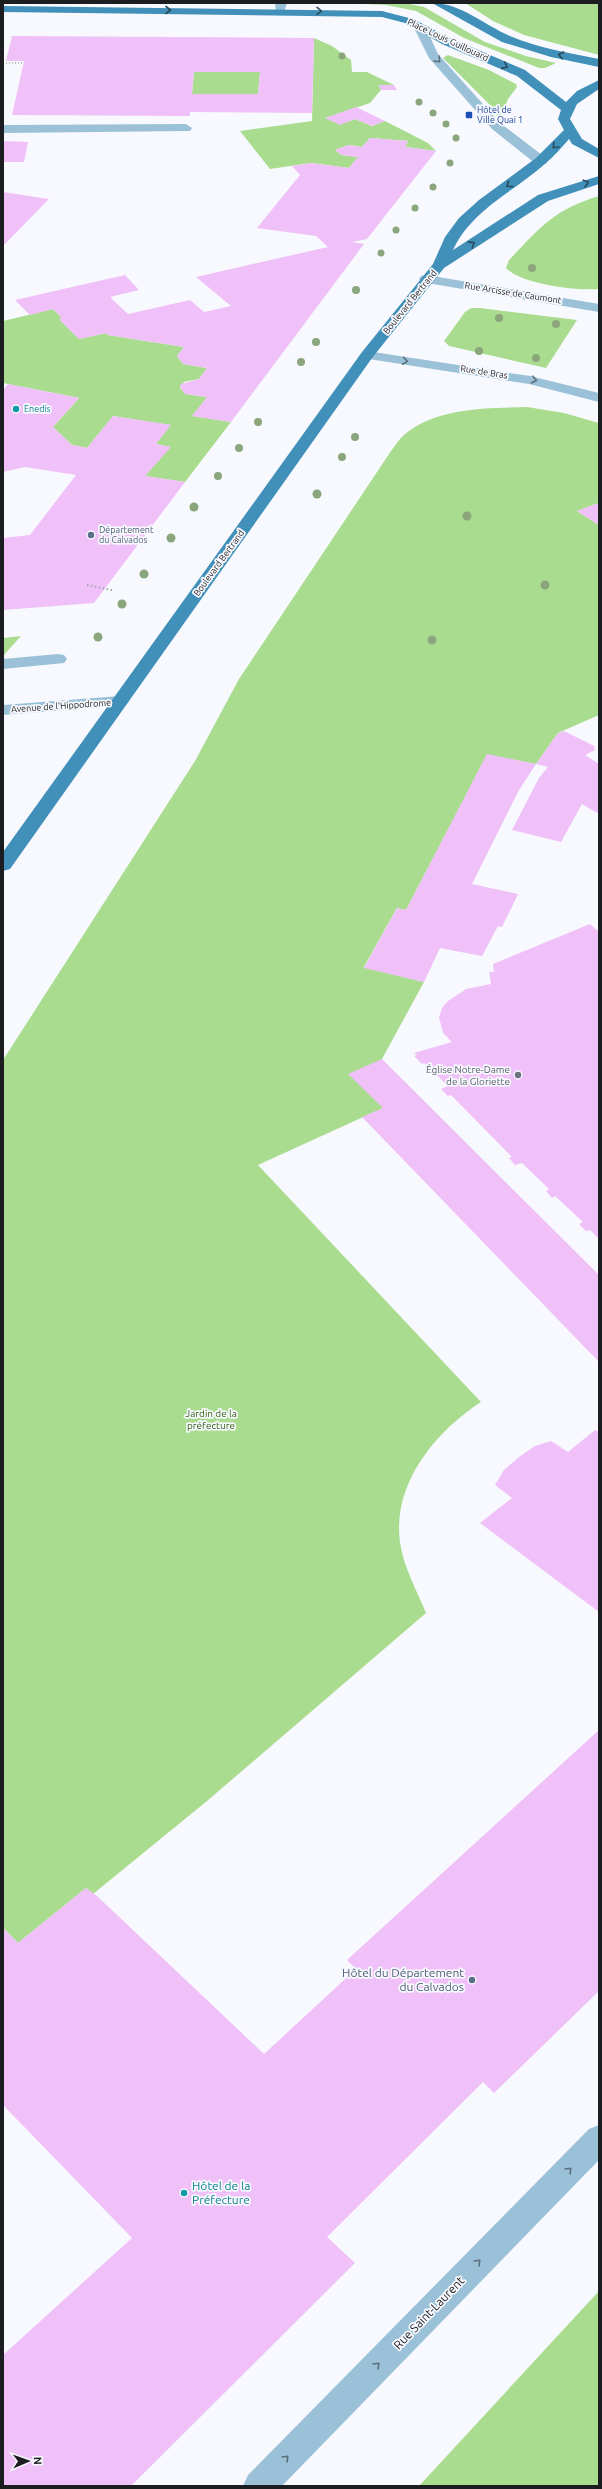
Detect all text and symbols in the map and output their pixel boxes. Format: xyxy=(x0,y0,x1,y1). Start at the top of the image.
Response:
one-way arrow xyxy=(165,6,171,14)
one-way arrow xyxy=(316,7,322,15)
street label: Place Louis Guillouard xyxy=(406,17,490,63)
one-way arrow xyxy=(558,52,564,60)
one-way arrow xyxy=(433,55,441,63)
one-way arrow xyxy=(501,61,509,69)
place label: Hôtel de Ville Quai 1 xyxy=(477,105,523,125)
marker: Hôtel de Ville Quai 1 xyxy=(464,110,474,120)
one-way arrow xyxy=(552,141,560,149)
one-way arrow xyxy=(582,179,589,188)
one-way arrow xyxy=(507,180,514,187)
one-way arrow xyxy=(468,241,475,249)
street label: Boulevard Bertrand xyxy=(381,268,439,336)
street label: Rue Arcisse de Caumont xyxy=(464,280,562,306)
one-way arrow xyxy=(402,356,408,365)
street label: Rue de Bras xyxy=(460,363,508,381)
one-way arrow xyxy=(530,376,537,384)
marker: Enedis xyxy=(11,404,21,414)
place label: Enedis xyxy=(24,404,51,414)
place label: Département du Calvados xyxy=(99,525,154,545)
street label: Boulevard Bertrand xyxy=(192,528,246,598)
marker: Département du Calvados xyxy=(86,530,96,540)
street label: Avenue de l'Hippodrome xyxy=(11,698,111,714)
place label: Église Notre-Dame de la Gloriette xyxy=(426,1063,510,1087)
marker: Église Notre-Dame de la Gloriette xyxy=(513,1070,523,1080)
park label: Jardin de la préfecture xyxy=(185,1408,237,1431)
place label: Hôtel du Département du Calvados xyxy=(342,1966,464,1993)
marker: Hôtel du Département du Calvados xyxy=(467,1975,477,1985)
one-way arrow xyxy=(564,2167,572,2175)
place label: Hôtel de la Préfecture xyxy=(192,2179,250,2206)
marker: Hôtel de la Préfecture xyxy=(179,2188,189,2198)
one-way arrow xyxy=(473,2259,481,2267)
street label: Rue Saint-Laurent xyxy=(391,2274,467,2352)
one-way arrow xyxy=(372,2362,380,2370)
north arrow xyxy=(8,2441,48,2481)
one-way arrow xyxy=(281,2455,289,2463)
text: N xyxy=(32,2456,44,2465)

